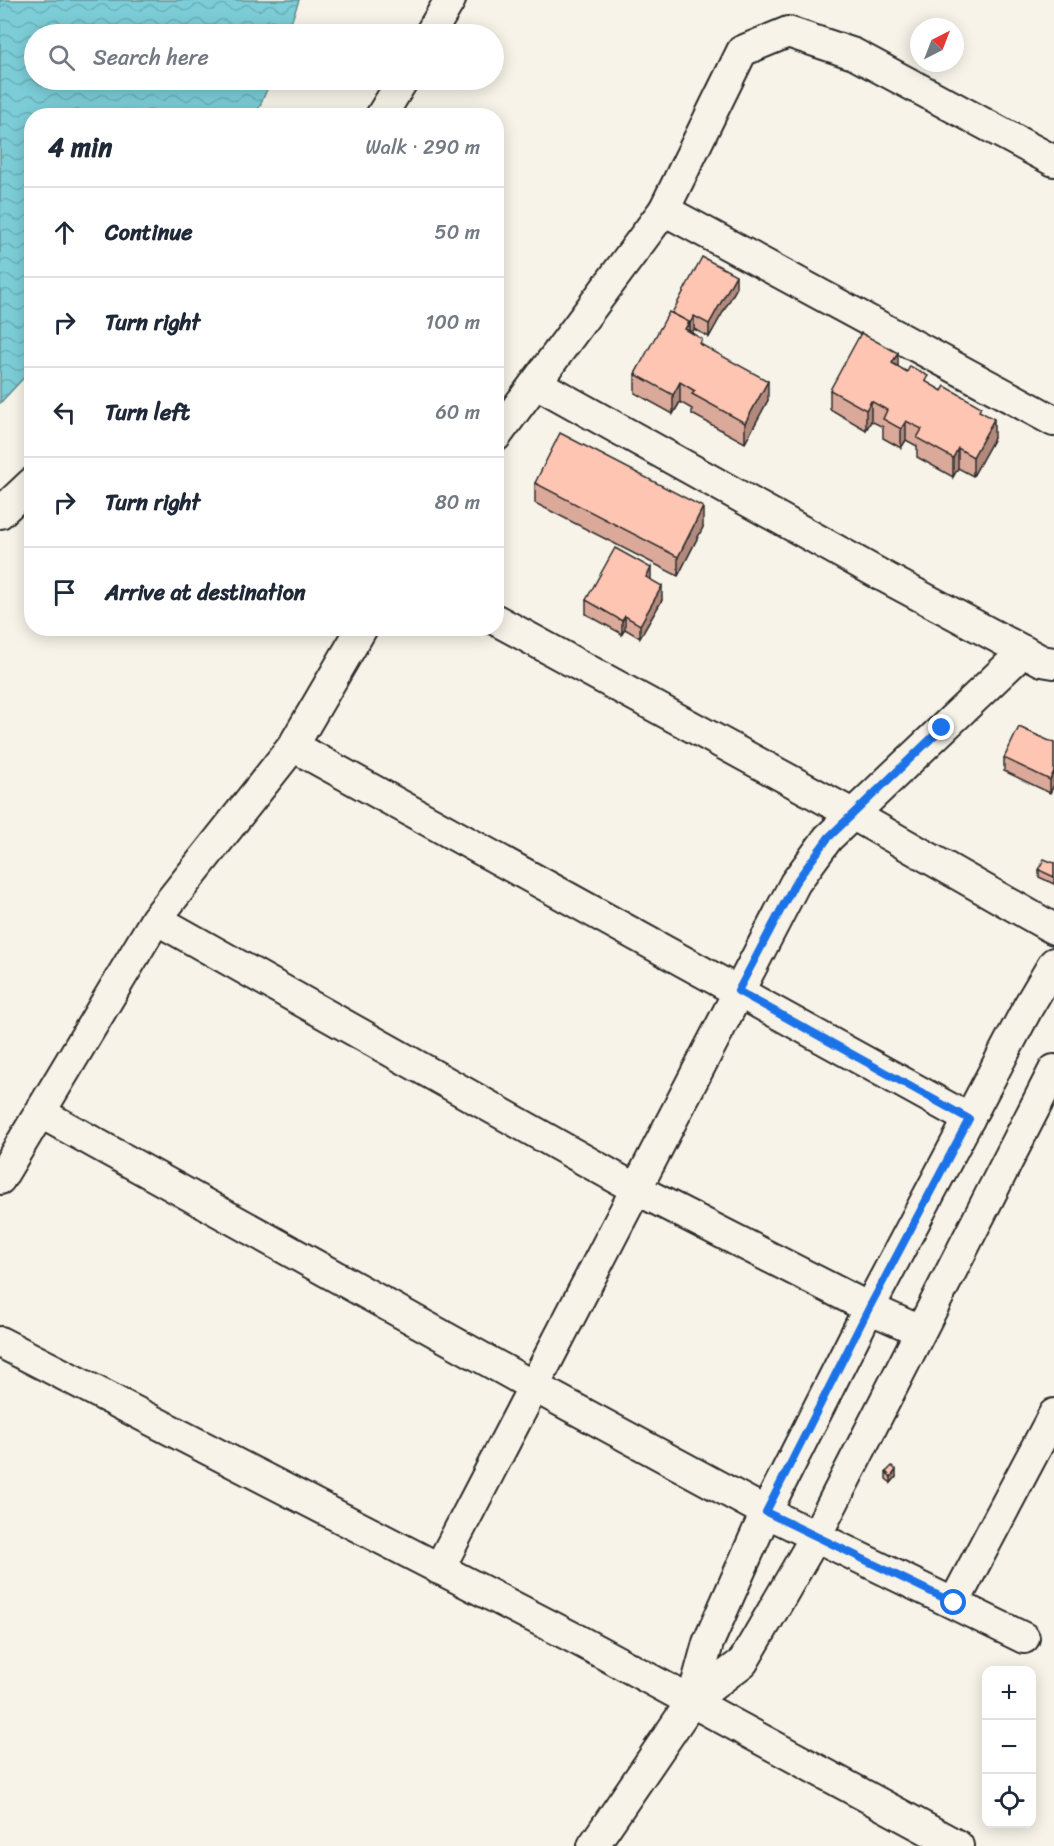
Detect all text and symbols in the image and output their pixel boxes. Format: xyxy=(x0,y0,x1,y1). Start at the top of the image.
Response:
north arrow xyxy=(910,18,964,72)
search box xyxy=(24,24,504,90)
text: Search here xyxy=(93,38,209,77)
icon: search xyxy=(45,41,78,74)
text: 4 min xyxy=(48,124,112,170)
text: Walk · 290 m xyxy=(365,130,480,165)
text: Continue xyxy=(105,213,193,252)
text: 50 m xyxy=(435,215,480,250)
icon: ahead xyxy=(48,216,81,249)
text: Turn right xyxy=(105,303,200,342)
text: 100 m xyxy=(426,305,480,340)
icon: right xyxy=(48,306,81,339)
text: Turn left xyxy=(105,393,190,432)
text: 60 m xyxy=(435,395,480,430)
icon: left xyxy=(48,396,81,429)
text: Turn right xyxy=(105,483,200,522)
text: 80 m xyxy=(435,485,480,520)
icon: right xyxy=(48,486,81,519)
text: Arrive at destination xyxy=(105,573,306,612)
icon: arrive xyxy=(48,576,81,609)
route end xyxy=(928,714,954,740)
route start xyxy=(940,1589,966,1615)
map controls xyxy=(982,1666,1036,1828)
button: + xyxy=(982,1666,1036,1720)
button: − xyxy=(982,1720,1036,1774)
button: locate xyxy=(982,1774,1036,1828)

